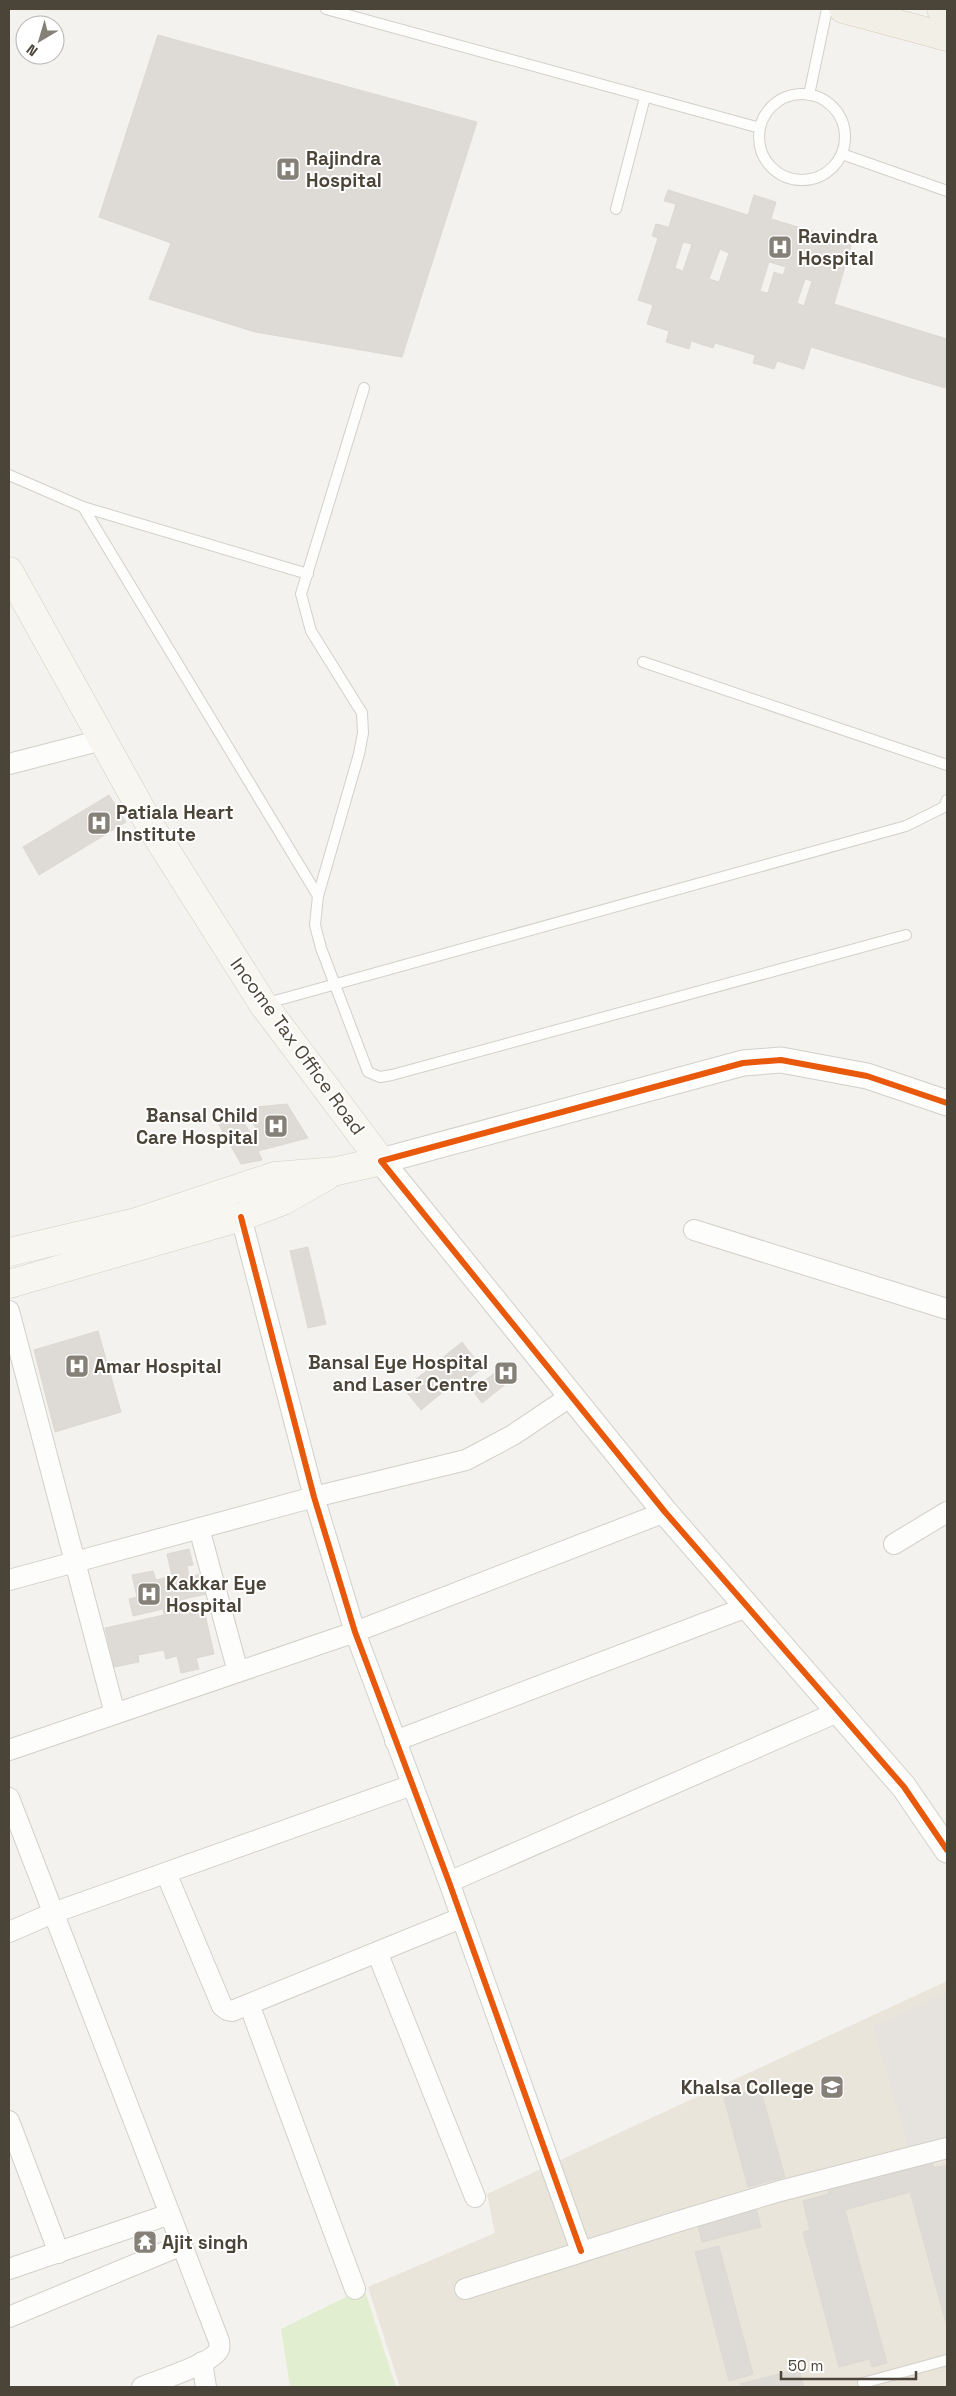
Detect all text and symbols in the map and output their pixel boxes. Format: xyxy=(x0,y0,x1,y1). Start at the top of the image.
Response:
north arrow xyxy=(15,15,65,65)
text: N xyxy=(23,40,41,60)
place label: Rajindra Hospital xyxy=(306,146,382,193)
hospital icon: Rajindra Hospital xyxy=(275,156,301,182)
place label: Ravindra Hospital xyxy=(798,224,878,271)
hospital icon: Ravindra Hospital xyxy=(767,234,793,260)
place label: Patiala Heart Institute xyxy=(116,800,234,847)
hospital icon: Patiala Heart Institute xyxy=(86,810,112,836)
street label: Income Tax Office Road xyxy=(225,953,370,1140)
place label: Bansal Child Care Hospital xyxy=(136,1103,258,1150)
hospital icon: Bansal Child Care Hospital xyxy=(263,1113,289,1139)
place label: Bansal Eye Hospital and Laser Centre xyxy=(308,1350,488,1397)
hospital icon: Amar Hospital xyxy=(64,1353,90,1379)
place label: Amar Hospital xyxy=(94,1354,222,1379)
hospital icon: Bansal Eye Hospital and Laser Centre xyxy=(493,1360,519,1386)
place label: Kakkar Eye Hospital xyxy=(166,1571,267,1618)
hospital icon: Kakkar Eye Hospital xyxy=(136,1581,162,1607)
school or university icon: Khalsa College xyxy=(819,2074,845,2100)
place label: Khalsa College xyxy=(681,2075,814,2100)
temple icon: Ajit singh xyxy=(132,2229,158,2255)
place label: Ajit singh xyxy=(162,2230,248,2255)
scale bar xyxy=(781,2348,916,2380)
text: 50 m xyxy=(788,2356,823,2375)

